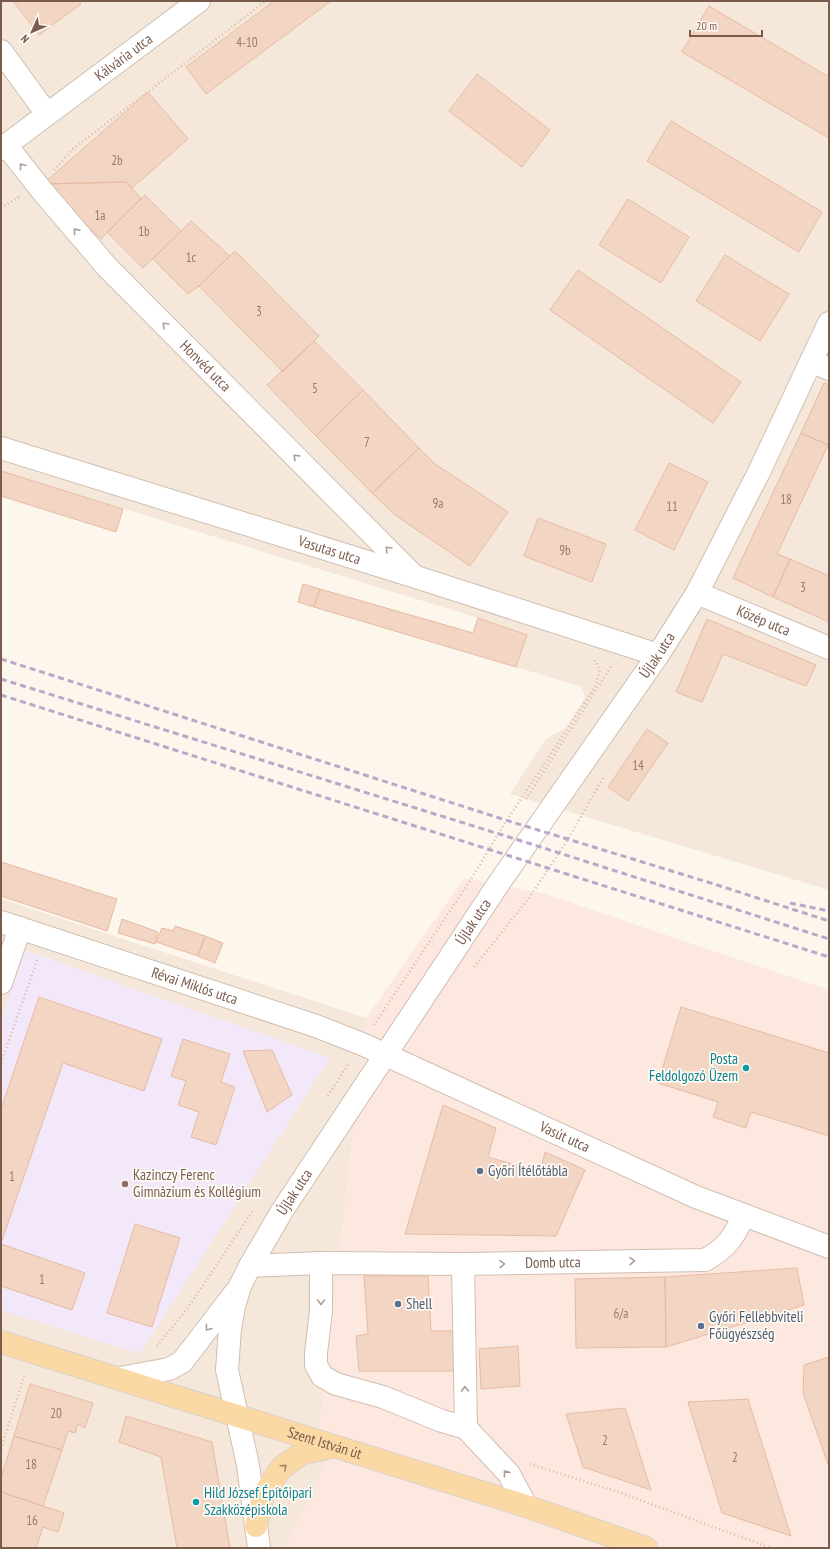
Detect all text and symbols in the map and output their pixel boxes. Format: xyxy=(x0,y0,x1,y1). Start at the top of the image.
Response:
north arrow xyxy=(12,12,52,52)
scale bar xyxy=(690,12,762,38)
text: 20 m xyxy=(696,18,717,33)
street label: Kálvária utca xyxy=(91,29,156,85)
text: N xyxy=(18,32,32,46)
house number: 4-10 xyxy=(236,34,258,51)
house number: 2b xyxy=(111,152,123,169)
one-way arrow xyxy=(20,163,27,170)
house number: 1a xyxy=(94,207,106,224)
house number: 1b xyxy=(138,223,150,240)
one-way arrow xyxy=(73,228,81,236)
house number: 1c xyxy=(186,249,197,266)
house number: 3 xyxy=(256,303,262,320)
one-way arrow xyxy=(162,322,170,330)
street label: Honvéd utca xyxy=(176,336,235,395)
house number: 5 xyxy=(312,380,318,397)
house number: 7 xyxy=(364,434,370,451)
one-way arrow xyxy=(294,454,301,462)
house number: 18 xyxy=(780,491,792,508)
house number: 9a xyxy=(432,495,444,512)
house number: 11 xyxy=(666,498,678,515)
street label: Vasutas utca xyxy=(295,531,363,568)
house number: 9b xyxy=(559,542,571,559)
one-way arrow xyxy=(385,547,393,554)
house number: 3 xyxy=(800,579,806,596)
street label: Közép utca xyxy=(734,601,793,640)
street label: Újlak utca xyxy=(635,629,679,682)
house number: 14 xyxy=(632,757,644,774)
street label: Újlak utca xyxy=(451,895,495,948)
street label: Révai Miklós utca xyxy=(149,962,240,1009)
place label: Posta Feldolgozó Üzem xyxy=(649,1049,738,1085)
marker: Posta Feldolgozó Üzem xyxy=(741,1063,751,1073)
street label: Vasút utca xyxy=(536,1116,593,1156)
place label: Győri Ítélőtábla xyxy=(488,1161,568,1180)
place label: Kazinczy Ferenc Gimnázium és Kollégium xyxy=(133,1165,261,1201)
street label: Újlak utca xyxy=(272,1165,316,1218)
marker: Győri Ítélőtábla xyxy=(475,1166,485,1176)
house number: 1 xyxy=(9,1168,15,1185)
marker: Kazinczy Ferenc Gimnázium és Kollégium xyxy=(120,1179,130,1189)
street label: Domb utca xyxy=(525,1252,581,1272)
one-way arrow xyxy=(629,1257,635,1265)
one-way arrow xyxy=(499,1259,505,1268)
house number: 1 xyxy=(39,1271,45,1288)
place label: Shell xyxy=(406,1294,433,1313)
one-way arrow xyxy=(317,1299,325,1305)
marker: Shell xyxy=(393,1299,403,1309)
house number: 6/a xyxy=(614,1305,628,1322)
place label: Győri Fellebbviteli Főügyészség xyxy=(709,1307,804,1343)
marker: Győri Fellebbviteli Főügyészség xyxy=(696,1321,706,1331)
one-way arrow xyxy=(206,1324,213,1331)
one-way arrow xyxy=(461,1386,469,1392)
house number: 20 xyxy=(50,1405,62,1422)
street label: Szent István út xyxy=(285,1422,364,1463)
house number: 2 xyxy=(602,1432,608,1449)
house number: 2 xyxy=(732,1449,738,1466)
house number: 18 xyxy=(25,1456,37,1473)
one-way arrow xyxy=(279,1464,287,1471)
one-way arrow xyxy=(504,1470,511,1477)
place label: Hild József Építőipari Szakközépiskola xyxy=(204,1483,312,1519)
marker: Hild József Építőipari Szakközépiskola xyxy=(191,1497,201,1507)
house number: 16 xyxy=(26,1512,38,1529)

